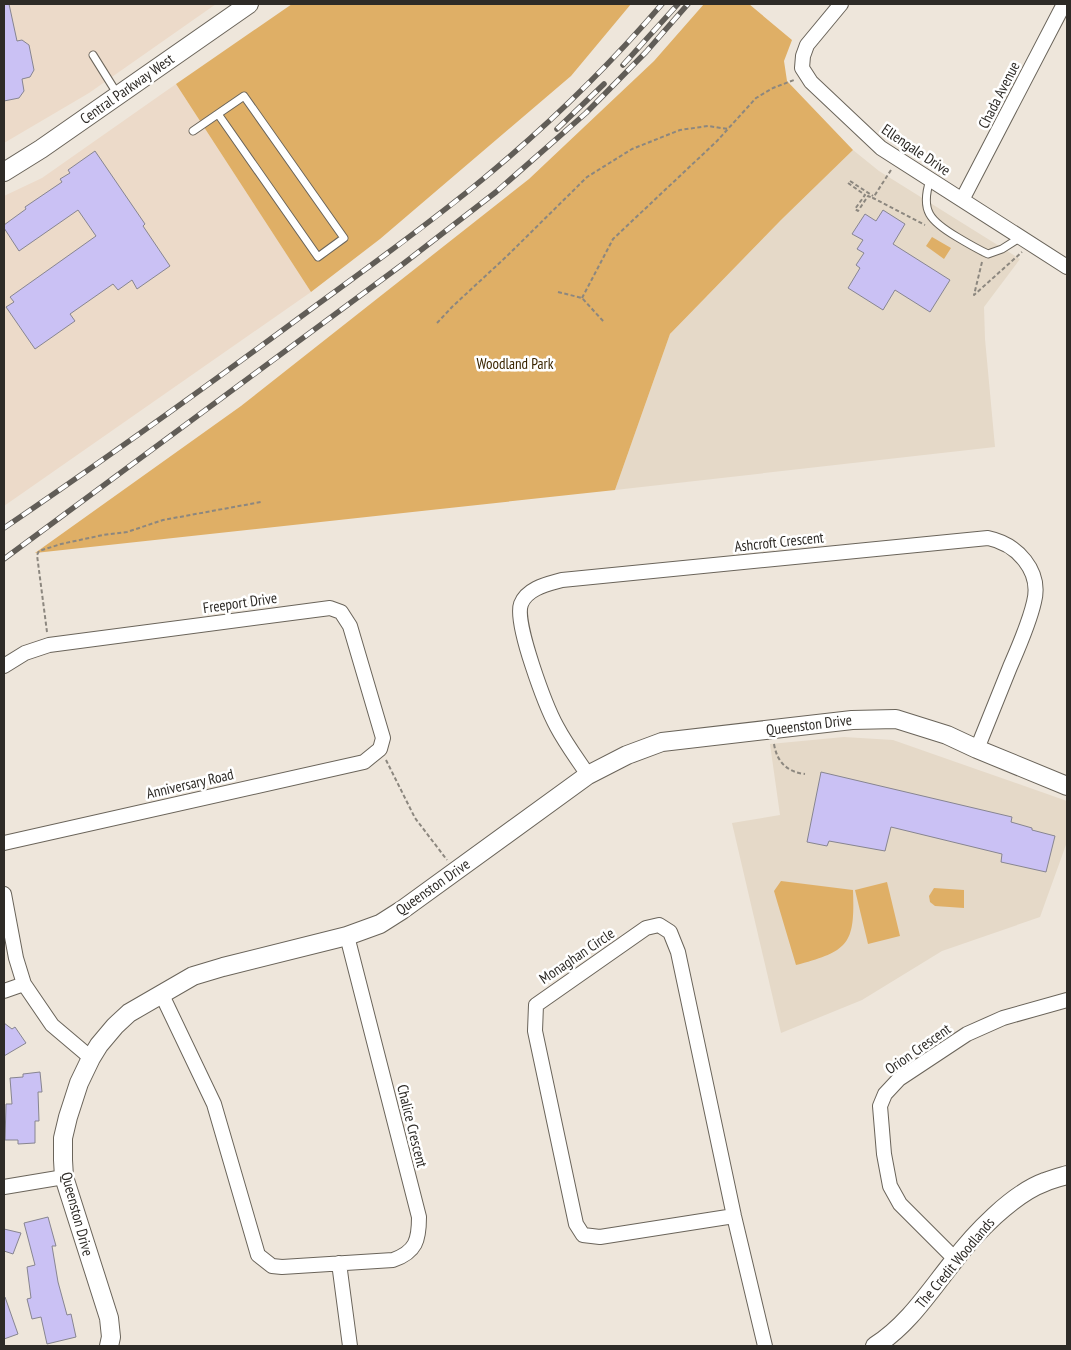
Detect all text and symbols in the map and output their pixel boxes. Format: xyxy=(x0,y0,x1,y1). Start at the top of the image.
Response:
street label: Central Parkway West xyxy=(76,49,177,128)
street label: Chada Avenue xyxy=(974,58,1024,131)
street label: Ellengale Drive xyxy=(878,120,954,179)
park label: Woodland Park xyxy=(476,354,554,373)
street label: Ashcroft Crescent xyxy=(733,527,824,556)
street label: Freeport Drive xyxy=(202,588,278,617)
street label: Queenston Drive xyxy=(765,710,853,739)
street label: Anniversary Road xyxy=(144,764,235,803)
street label: Queenston Drive xyxy=(392,854,473,919)
street label: Monaghan Circle xyxy=(535,923,618,988)
street label: Orion Crescent xyxy=(881,1019,954,1078)
street label: Chalice Crescent xyxy=(393,1082,432,1169)
street label: Queenston Drive xyxy=(57,1170,98,1258)
street label: The Credit Woodlands xyxy=(911,1213,998,1312)

